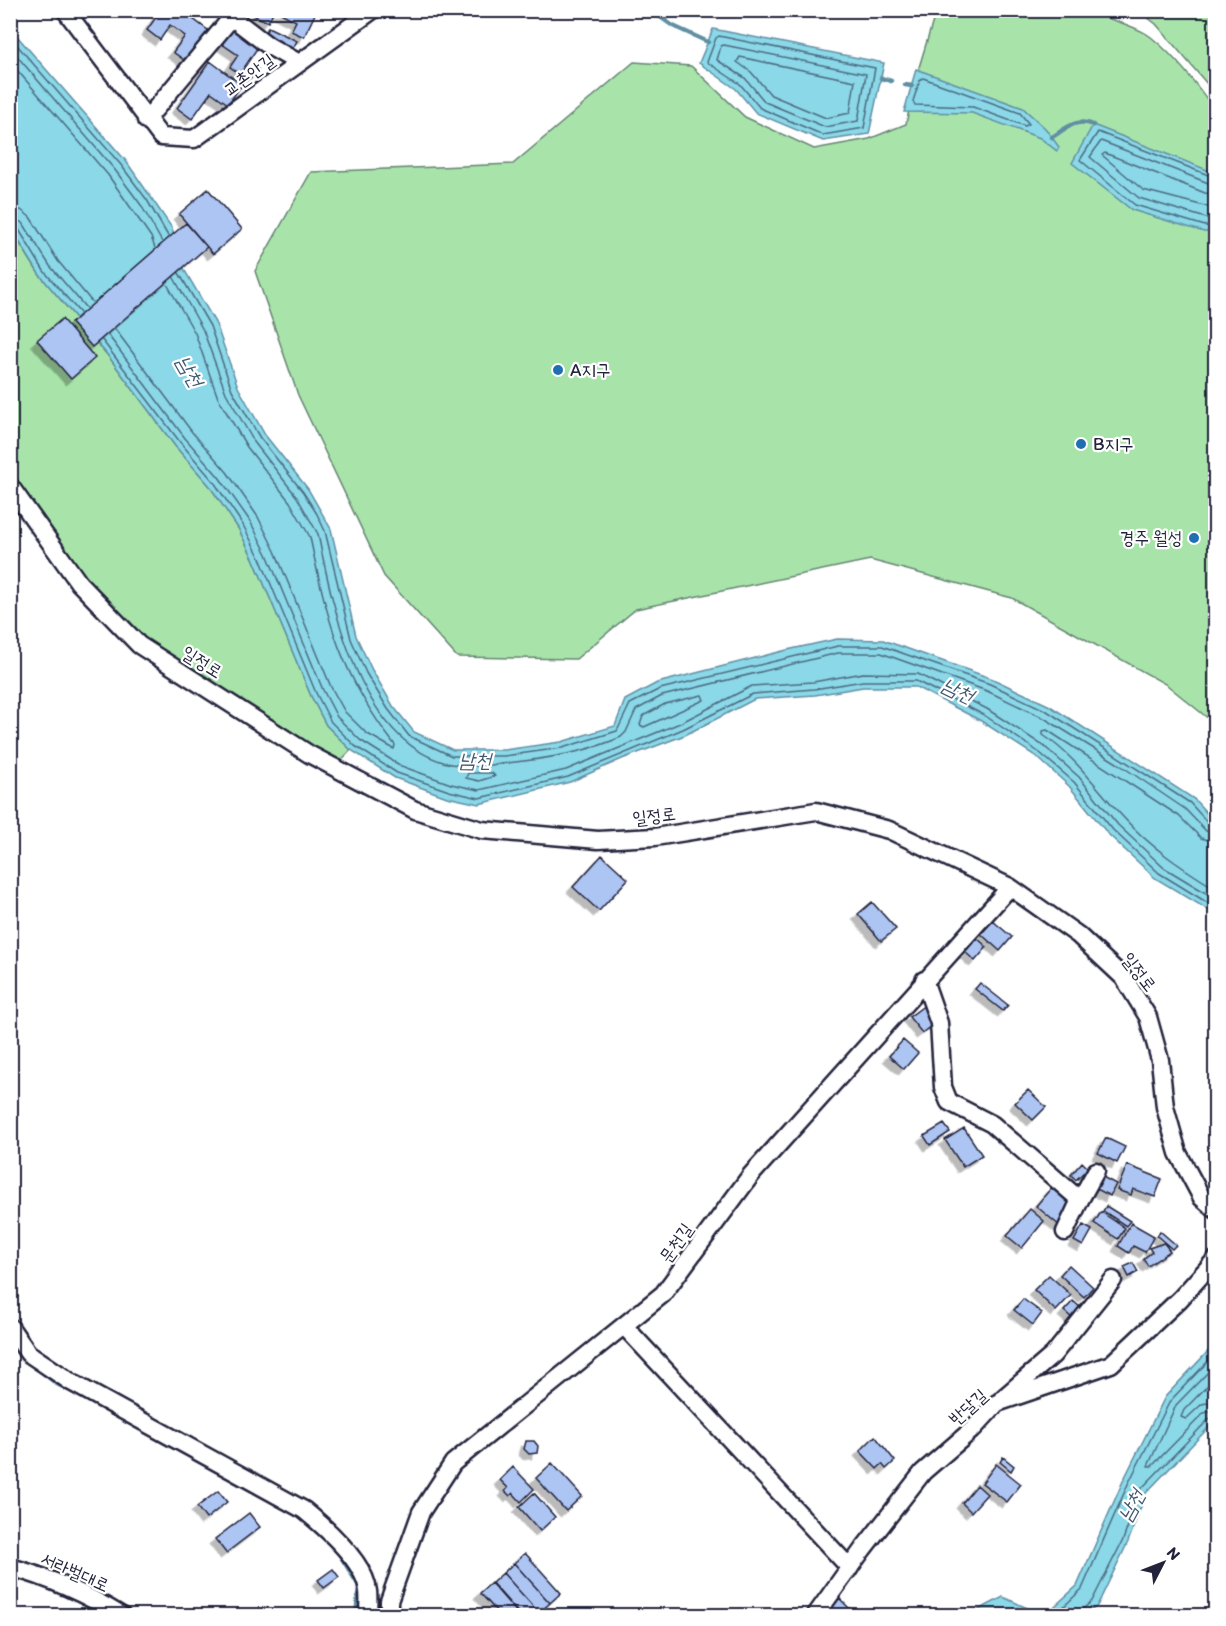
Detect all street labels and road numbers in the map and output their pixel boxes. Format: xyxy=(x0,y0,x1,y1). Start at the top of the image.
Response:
street label: 교촌안길 xyxy=(219,49,279,101)
street label: 일정로 xyxy=(178,641,226,683)
street label: 일정로 xyxy=(631,802,677,830)
street label: 일정로 xyxy=(1117,948,1161,996)
street label: 문천길 xyxy=(655,1218,698,1267)
street label: 반달길 xyxy=(944,1384,992,1430)
street label: 서라벌대로 xyxy=(37,1547,113,1597)

